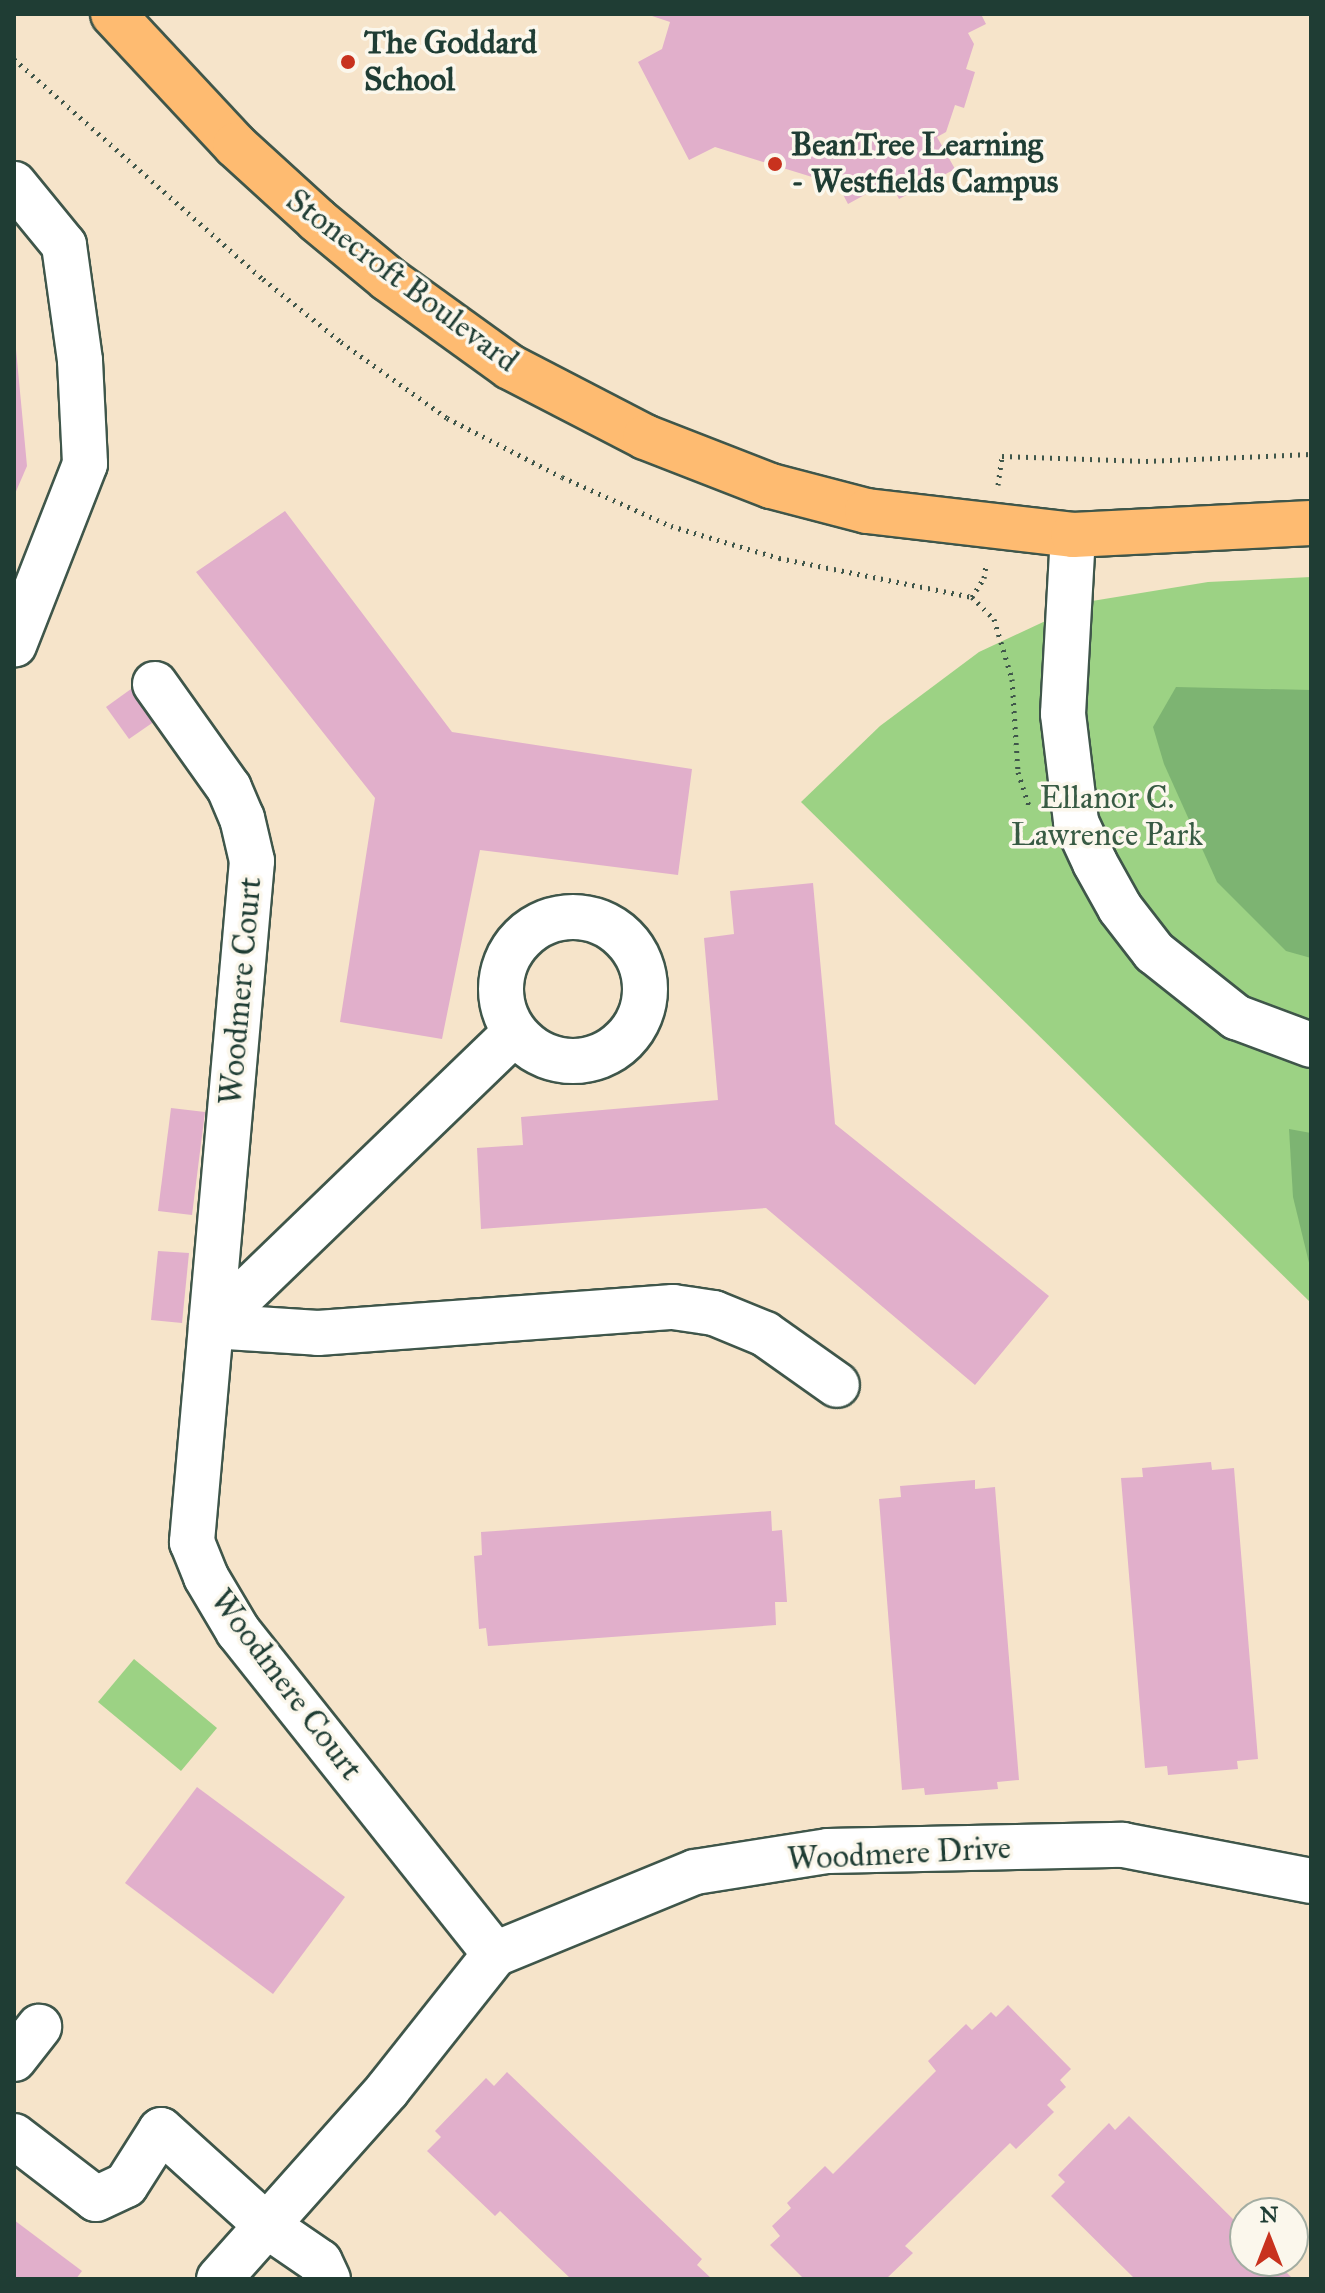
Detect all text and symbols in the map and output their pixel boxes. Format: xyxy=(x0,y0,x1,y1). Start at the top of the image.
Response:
place label: The Goddard School xyxy=(364,25,537,100)
marker: The Goddard School xyxy=(339,53,357,71)
place label: BeanTree Learning - Westfields Campus xyxy=(791,127,1058,202)
marker: BeanTree Learning - Westfields Campus xyxy=(766,155,784,173)
street label: Stonecroft Boulevard xyxy=(278,181,526,381)
park label: Ellanor C. Lawrence Park xyxy=(1011,780,1203,855)
street label: Woodmere Court xyxy=(212,875,270,1107)
street label: Woodmere Court xyxy=(202,1582,370,1788)
street label: Woodmere Drive xyxy=(786,1829,1012,1879)
north arrow xyxy=(1229,2197,1309,2277)
text: N xyxy=(1260,2201,1278,2228)

